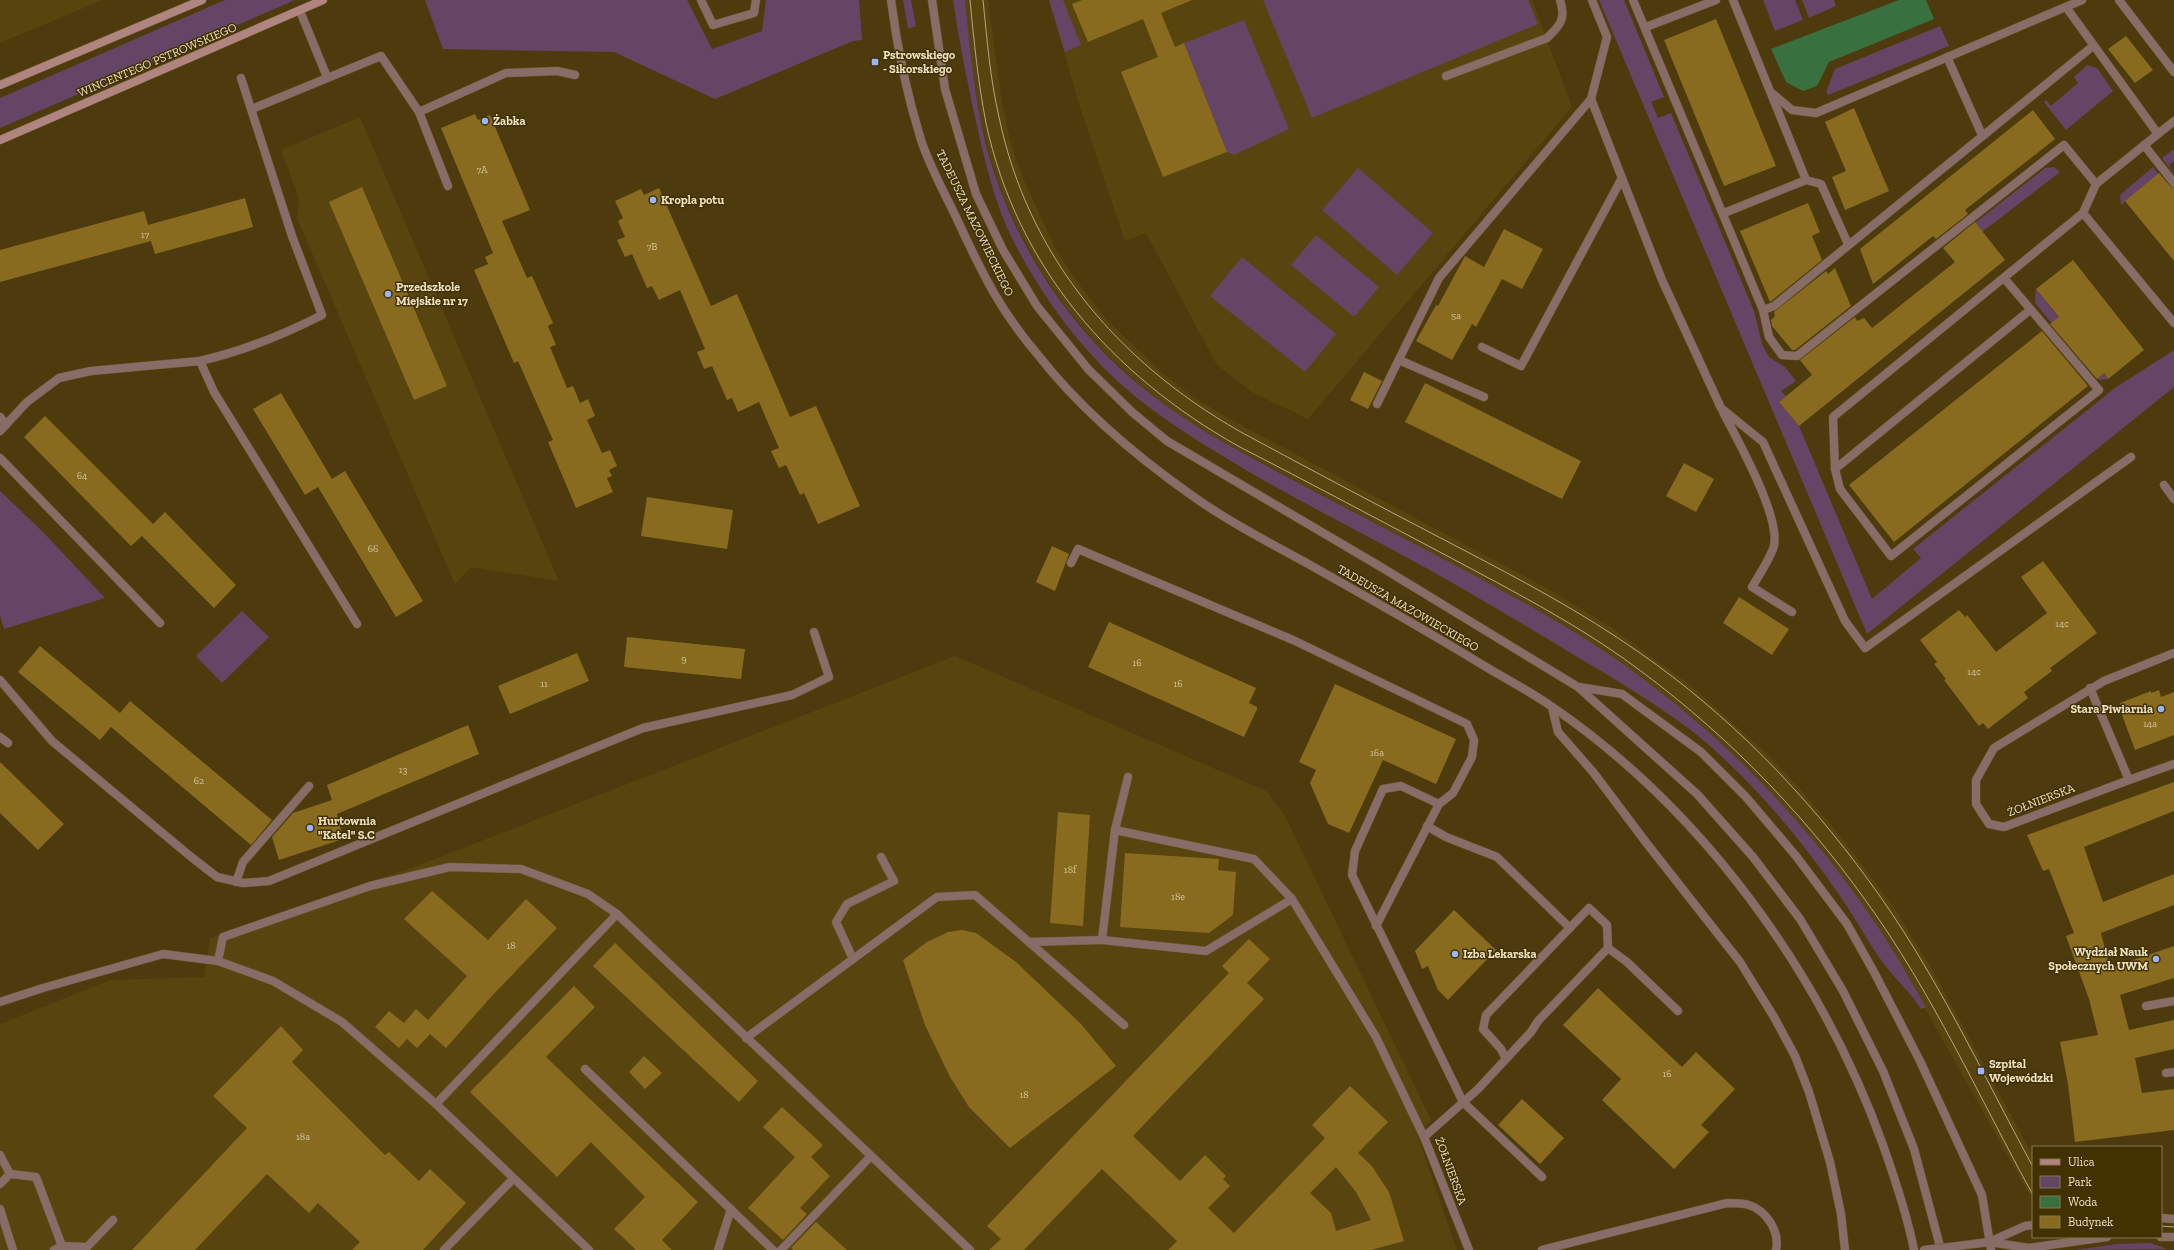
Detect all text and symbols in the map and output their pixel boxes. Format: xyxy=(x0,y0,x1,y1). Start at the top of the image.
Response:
street label: WINCENTEGO PSTROWSKIEGO xyxy=(75,20,239,100)
place label: Pstrowskiego - Sikorskiego xyxy=(883,48,956,76)
marker: Pstrowskiego - Sikorskiego xyxy=(870,57,880,67)
place label: Żabka xyxy=(493,114,525,128)
marker: Żabka xyxy=(480,116,490,126)
street label: TADEUSZA MAZOWIECKIEGO xyxy=(933,147,1017,299)
house number: 7A xyxy=(477,164,488,176)
place label: Kropla potu xyxy=(661,193,724,207)
marker: Kropla potu xyxy=(648,195,658,205)
house number: 17 xyxy=(141,229,149,241)
house number: 7B xyxy=(647,241,657,253)
place label: Przedszkole Miejskie nr 17 xyxy=(396,280,468,309)
marker: Przedszkole Miejskie nr 17 xyxy=(383,289,393,299)
house number: 5a xyxy=(1451,310,1461,322)
house number: 64 xyxy=(77,470,88,482)
house number: 66 xyxy=(368,543,378,555)
street label: TADEUSZA MAZOWIECKIEGO xyxy=(1335,562,1482,655)
house number: 14c xyxy=(2055,618,2069,630)
house number: 9 xyxy=(681,653,687,665)
house number: 16 xyxy=(1132,657,1142,669)
house number: 14c xyxy=(1967,666,1981,678)
house number: 11 xyxy=(540,678,548,690)
house number: 16 xyxy=(1173,678,1183,690)
place label: Stara Piwiarnia xyxy=(2070,702,2153,716)
marker: Stara Piwiarnia xyxy=(2156,704,2166,714)
house number: 14a xyxy=(2143,718,2157,730)
house number: 16a xyxy=(1370,747,1384,759)
house number: 13 xyxy=(399,764,407,776)
house number: 62 xyxy=(194,775,204,787)
street label: ŻOŁNIERSKA xyxy=(2005,781,2077,819)
place label: Hurtownia "Katel" S.C xyxy=(318,814,376,842)
marker: Hurtownia "Katel" S.C xyxy=(305,823,315,833)
house number: 18f xyxy=(1064,864,1077,876)
house number: 18e xyxy=(1171,891,1185,903)
house number: 18 xyxy=(506,940,516,952)
place label: Wydział Nauk Społecznych UWM xyxy=(2048,945,2148,973)
place label: Izba Lekarska xyxy=(1463,947,1537,961)
marker: Izba Lekarska xyxy=(1450,949,1460,959)
marker: Wydział Nauk Społecznych UWM xyxy=(2151,954,2161,964)
place label: Szpital Wojewódzki xyxy=(1989,1057,2054,1086)
marker: Szpital Wojewódzki xyxy=(1976,1066,1986,1076)
house number: 16 xyxy=(1662,1068,1672,1080)
house number: 18 xyxy=(1019,1089,1029,1101)
house number: 18a xyxy=(296,1131,310,1143)
street label: ŻOŁNIERSKA xyxy=(1432,1135,1470,1207)
legend xyxy=(2032,1146,2162,1238)
text: Ulica xyxy=(2068,1155,2095,1169)
text: Park xyxy=(2068,1175,2093,1189)
text: Woda xyxy=(2068,1195,2097,1209)
text: Budynek xyxy=(2068,1215,2114,1229)

